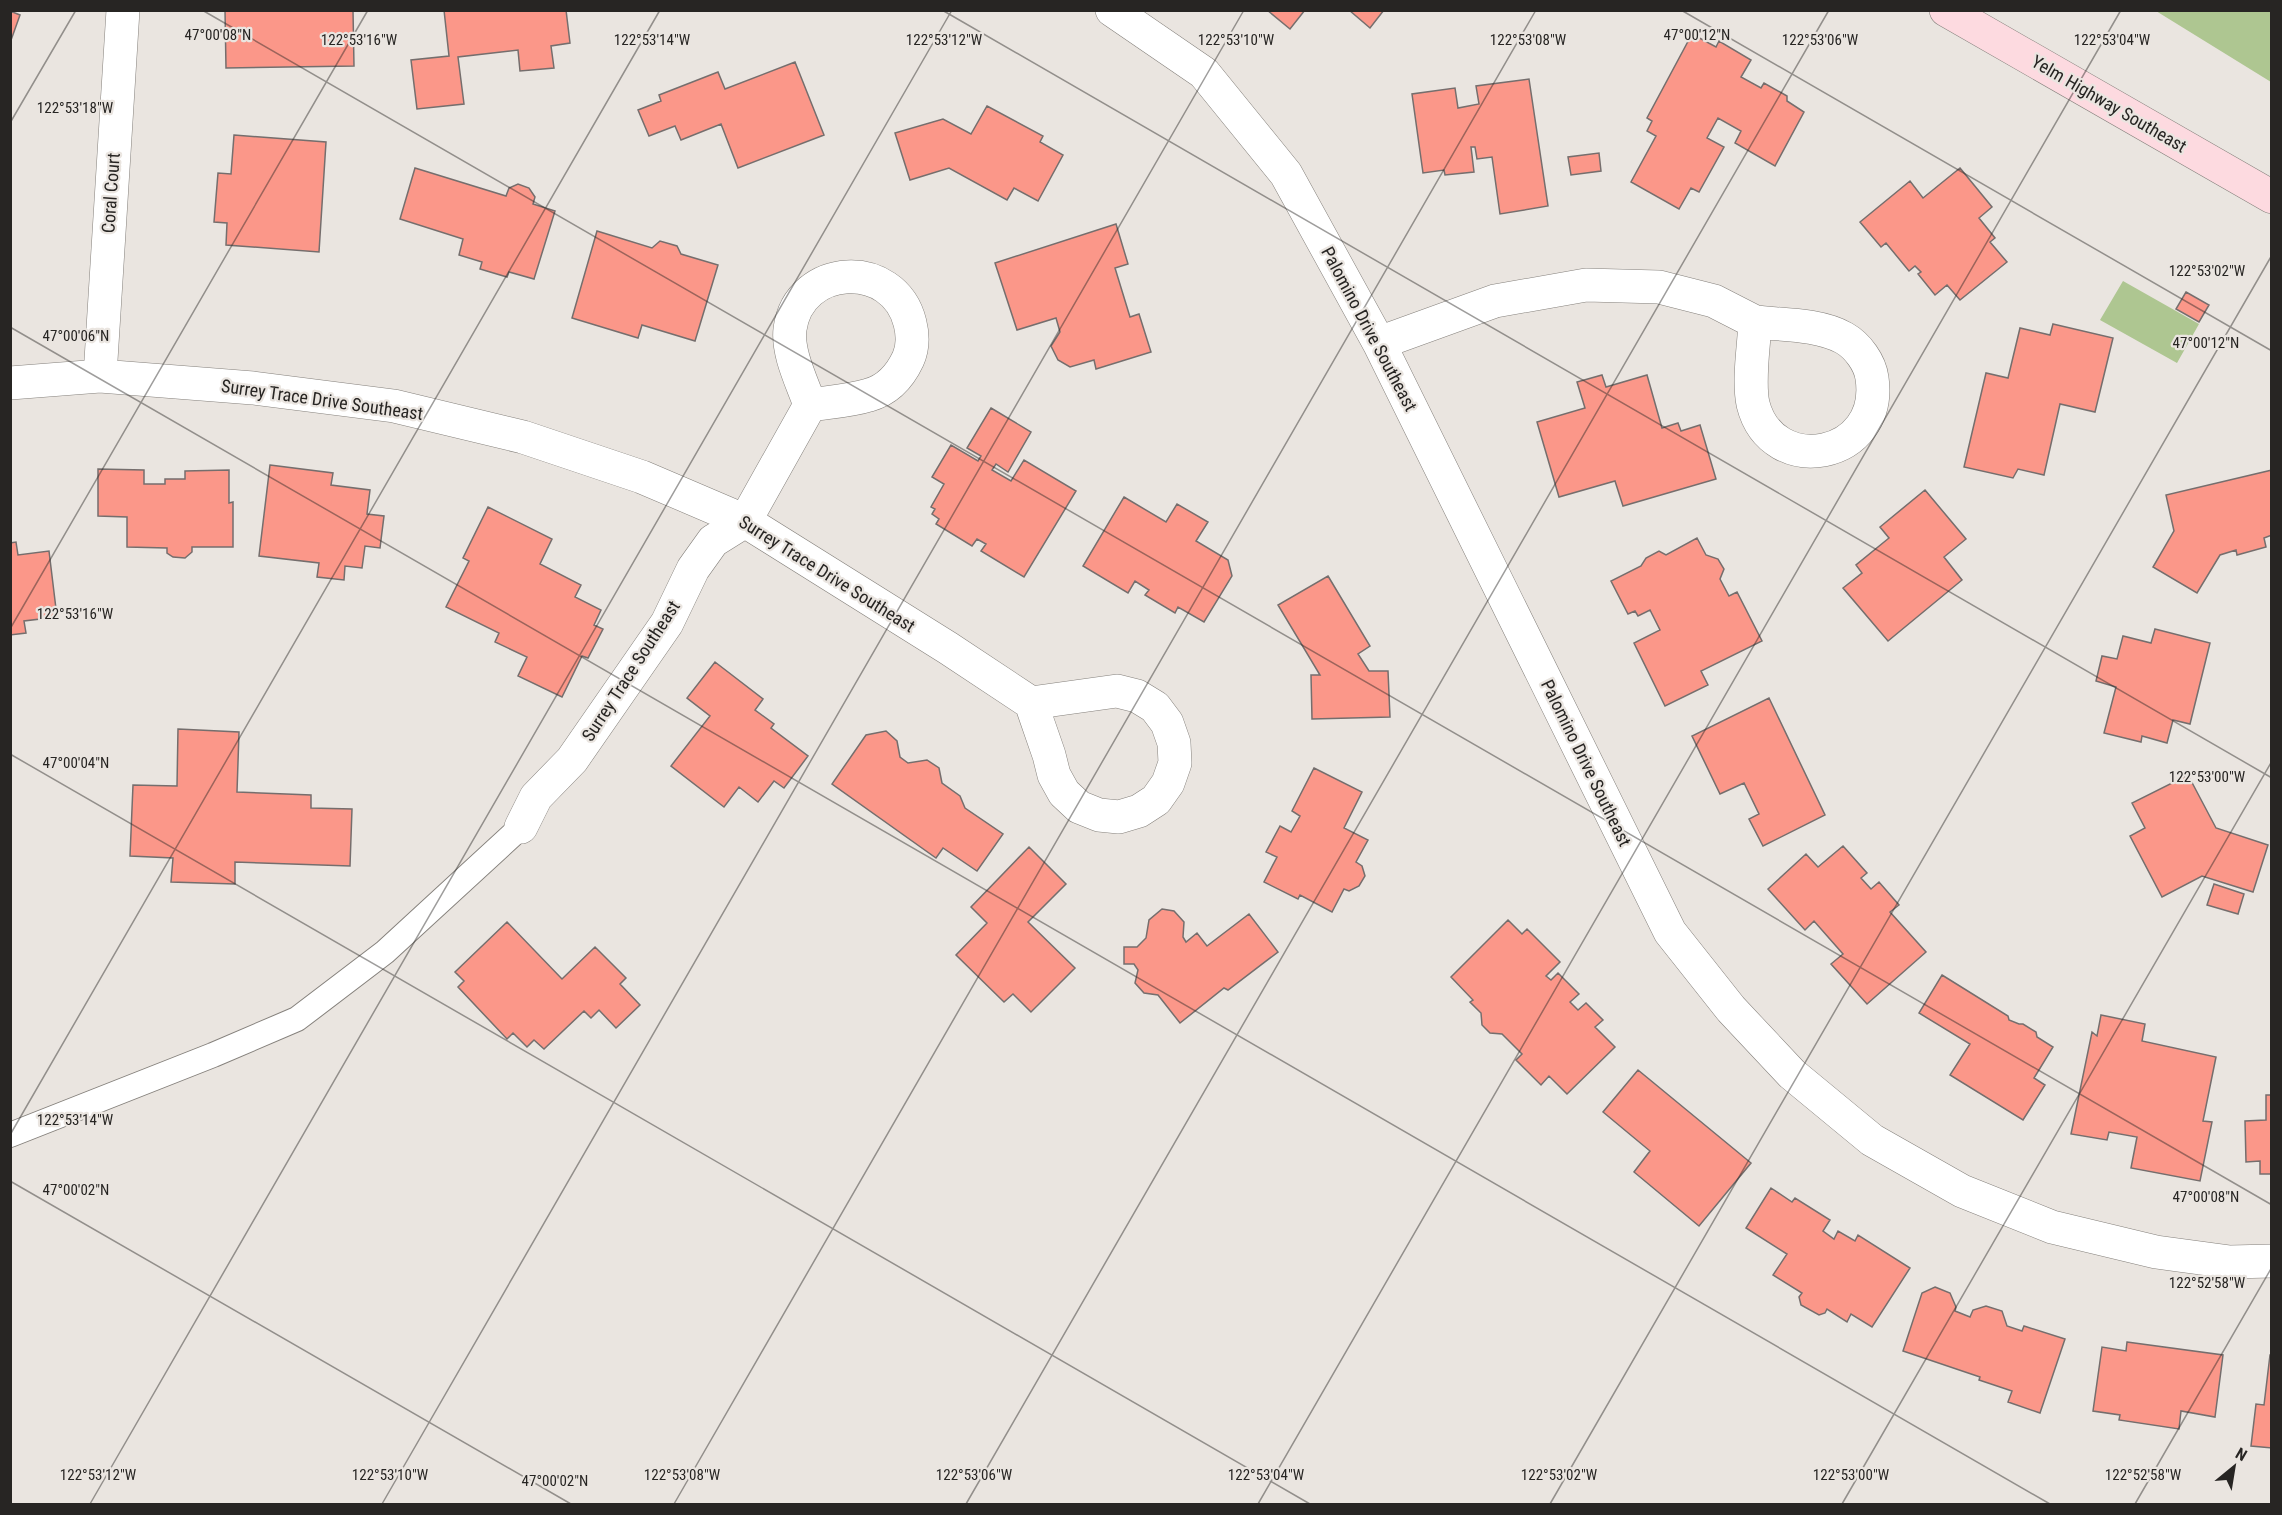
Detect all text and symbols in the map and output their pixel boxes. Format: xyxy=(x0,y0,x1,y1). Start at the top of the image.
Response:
text: 47°00'08"N xyxy=(185,26,251,44)
text: 47°00'12"N xyxy=(1664,26,1730,44)
text: 122°53'16"W xyxy=(321,31,398,49)
text: 122°53'14"W xyxy=(614,31,691,49)
text: 122°53'12"W xyxy=(906,31,983,49)
text: 122°53'10"W xyxy=(1198,31,1275,49)
text: 122°53'08"W xyxy=(1490,31,1567,49)
text: 122°53'06"W xyxy=(1782,31,1859,49)
text: 122°53'04"W xyxy=(2074,31,2151,49)
street label: Yelm Highway Southeast xyxy=(2028,51,2190,157)
text: 122°53'18"W xyxy=(37,99,114,117)
street label: Coral Court xyxy=(97,152,124,234)
street label: Palomino Drive Southeast xyxy=(1317,243,1422,414)
text: 122°53'02"W xyxy=(2169,262,2246,280)
text: 47°00'06"N xyxy=(43,327,109,345)
text: 47°00'12"N xyxy=(2173,334,2239,352)
street label: Surrey Trace Drive Southeast xyxy=(220,375,424,424)
street label: Surrey Trace Drive Southeast xyxy=(735,511,919,636)
street label: Surrey Trace Southeast xyxy=(577,596,684,745)
text: 122°53'16"W xyxy=(37,605,114,623)
street label: Palomino Drive Southeast xyxy=(1537,676,1636,850)
text: 47°00'04"N xyxy=(43,754,109,772)
text: 122°53'00"W xyxy=(2169,768,2246,786)
text: 122°53'14"W xyxy=(37,1111,114,1129)
text: 47°00'02"N xyxy=(43,1181,109,1199)
text: 47°00'08"N xyxy=(2173,1188,2239,1206)
text: 122°52'58"W xyxy=(2169,1274,2246,1292)
north arrow xyxy=(2204,1437,2264,1497)
text: N xyxy=(2232,1444,2250,1465)
text: 122°53'12"W xyxy=(60,1466,137,1484)
text: 122°53'10"W xyxy=(352,1466,429,1484)
text: 122°53'08"W xyxy=(644,1466,721,1484)
text: 122°53'06"W xyxy=(936,1466,1013,1484)
text: 122°53'04"W xyxy=(1228,1466,1305,1484)
text: 122°53'02"W xyxy=(1521,1466,1598,1484)
text: 122°53'00"W xyxy=(1813,1466,1890,1484)
text: 122°52'58"W xyxy=(2105,1466,2182,1484)
text: 47°00'02"N xyxy=(522,1472,588,1490)

